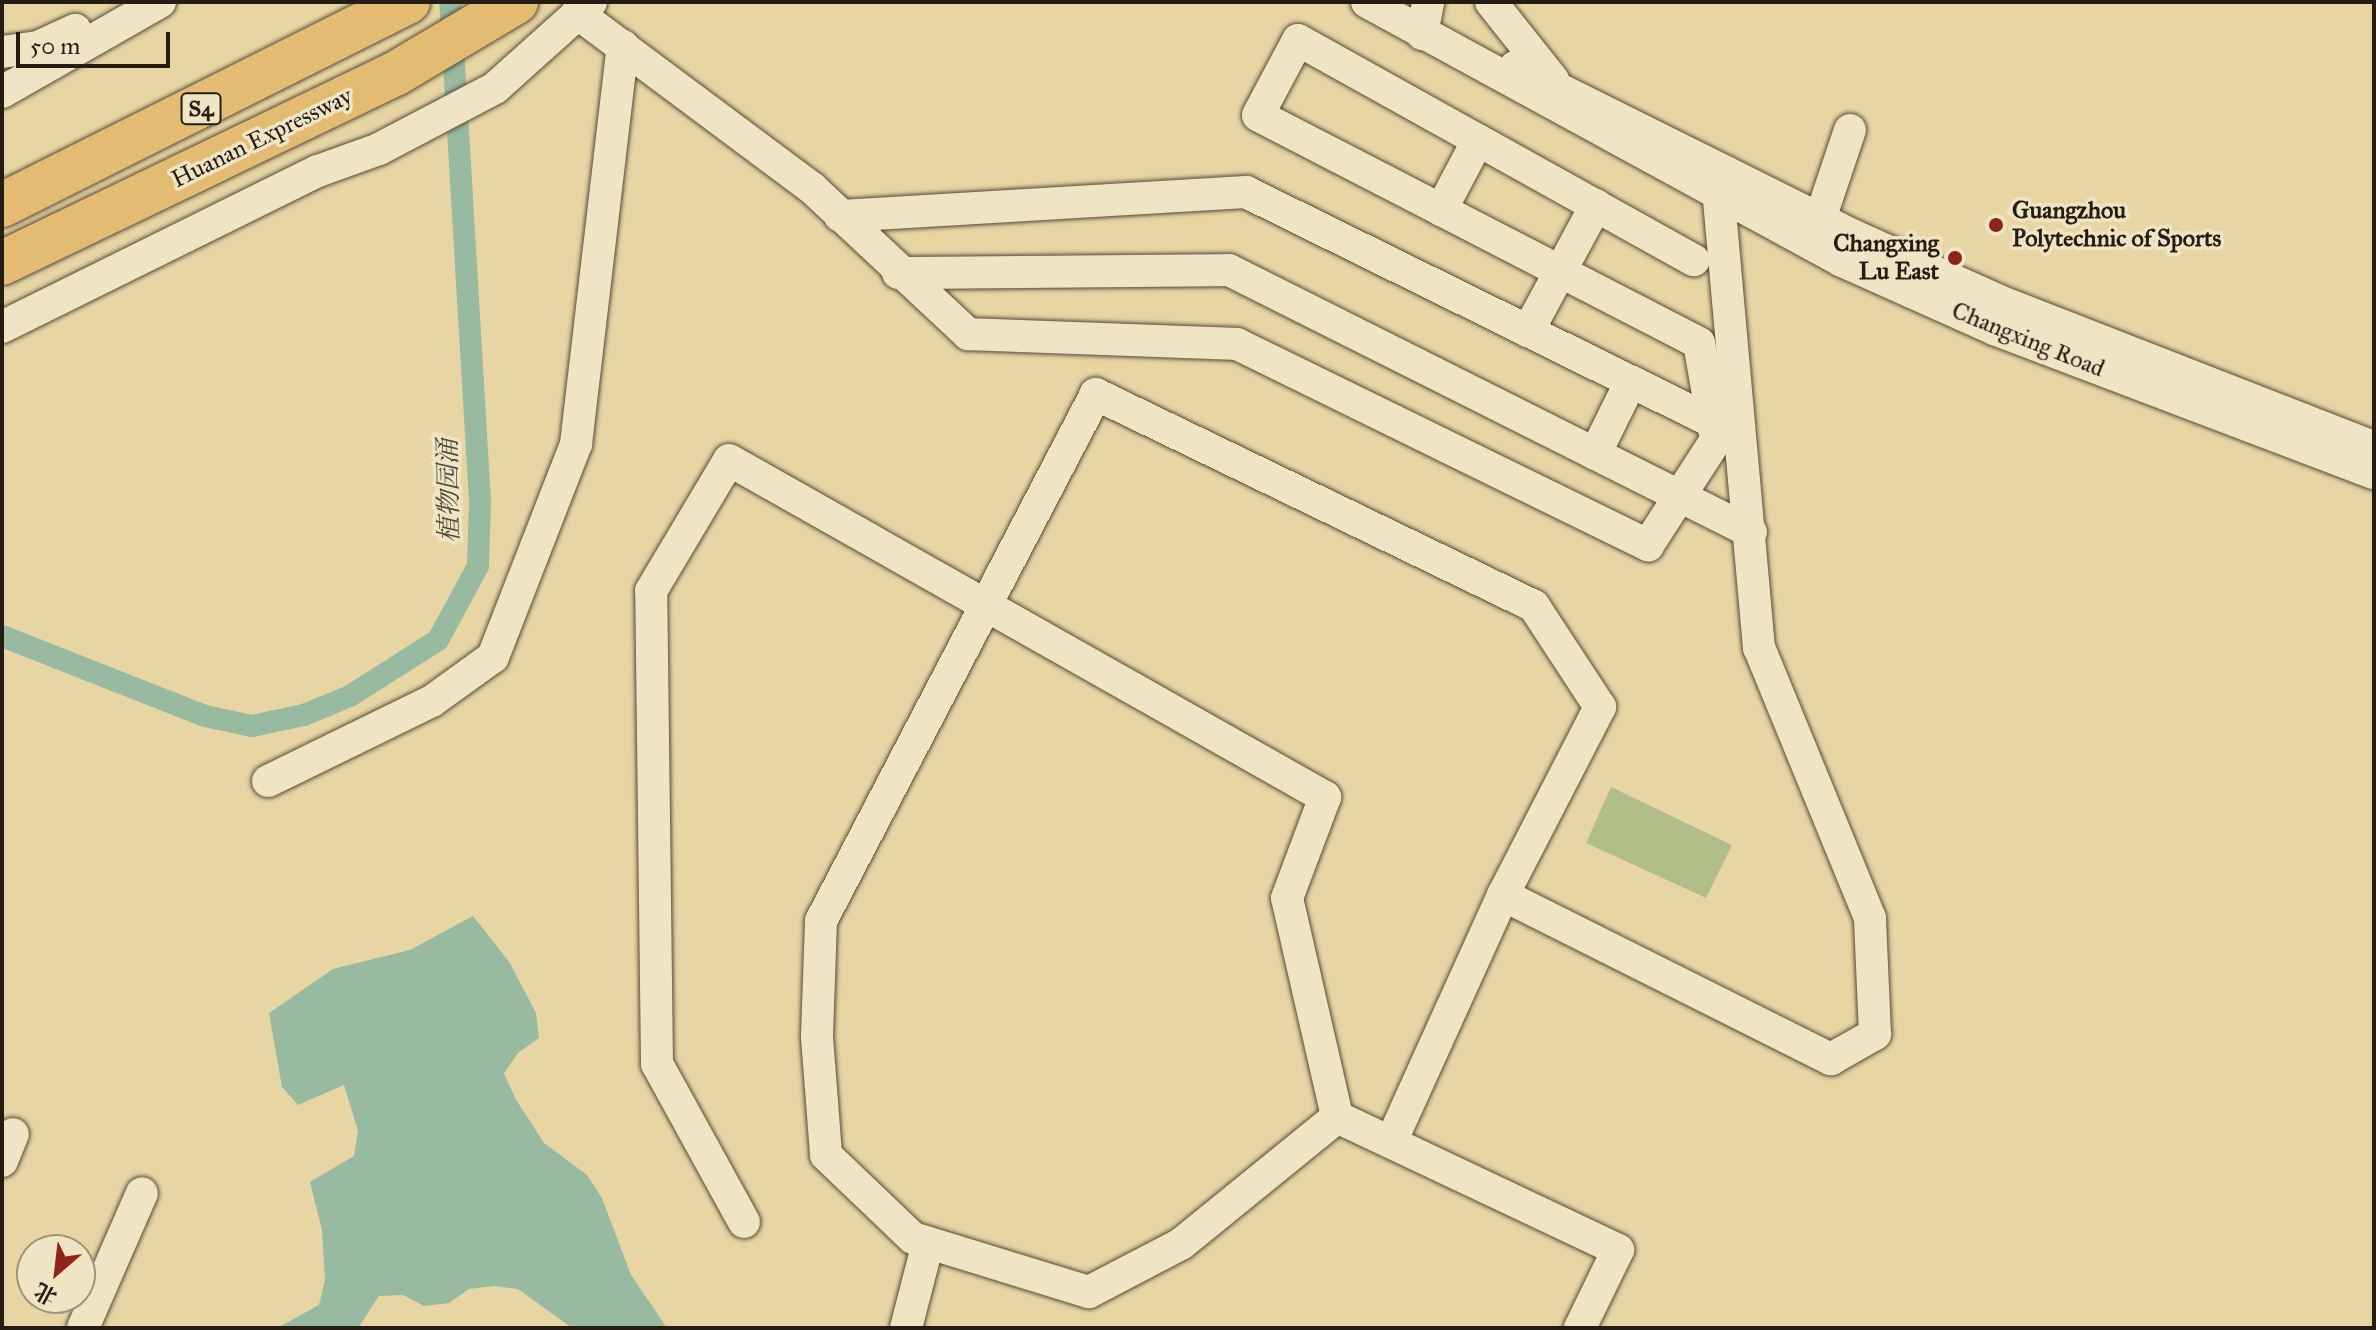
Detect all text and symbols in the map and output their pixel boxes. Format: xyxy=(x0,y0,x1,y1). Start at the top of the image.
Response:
scale bar xyxy=(20,16,174,66)
text: 50 m xyxy=(30,31,80,61)
street label: Huanan Expressway xyxy=(167,82,357,194)
road number: S4 xyxy=(179,91,223,127)
place label: Guangzhou Polytechnic of Sports xyxy=(2012,197,2221,253)
marker: Guangzhou Polytechnic of Sports xyxy=(1987,216,2005,234)
place label: Changxing Lu East xyxy=(1833,230,1939,286)
marker: Changxing Lu East xyxy=(1946,249,1964,267)
street label: Changxing Road xyxy=(1947,296,2109,384)
water label: 植物园涌 xyxy=(432,439,466,543)
north arrow xyxy=(16,1234,96,1314)
text: 北 xyxy=(29,1277,62,1311)

